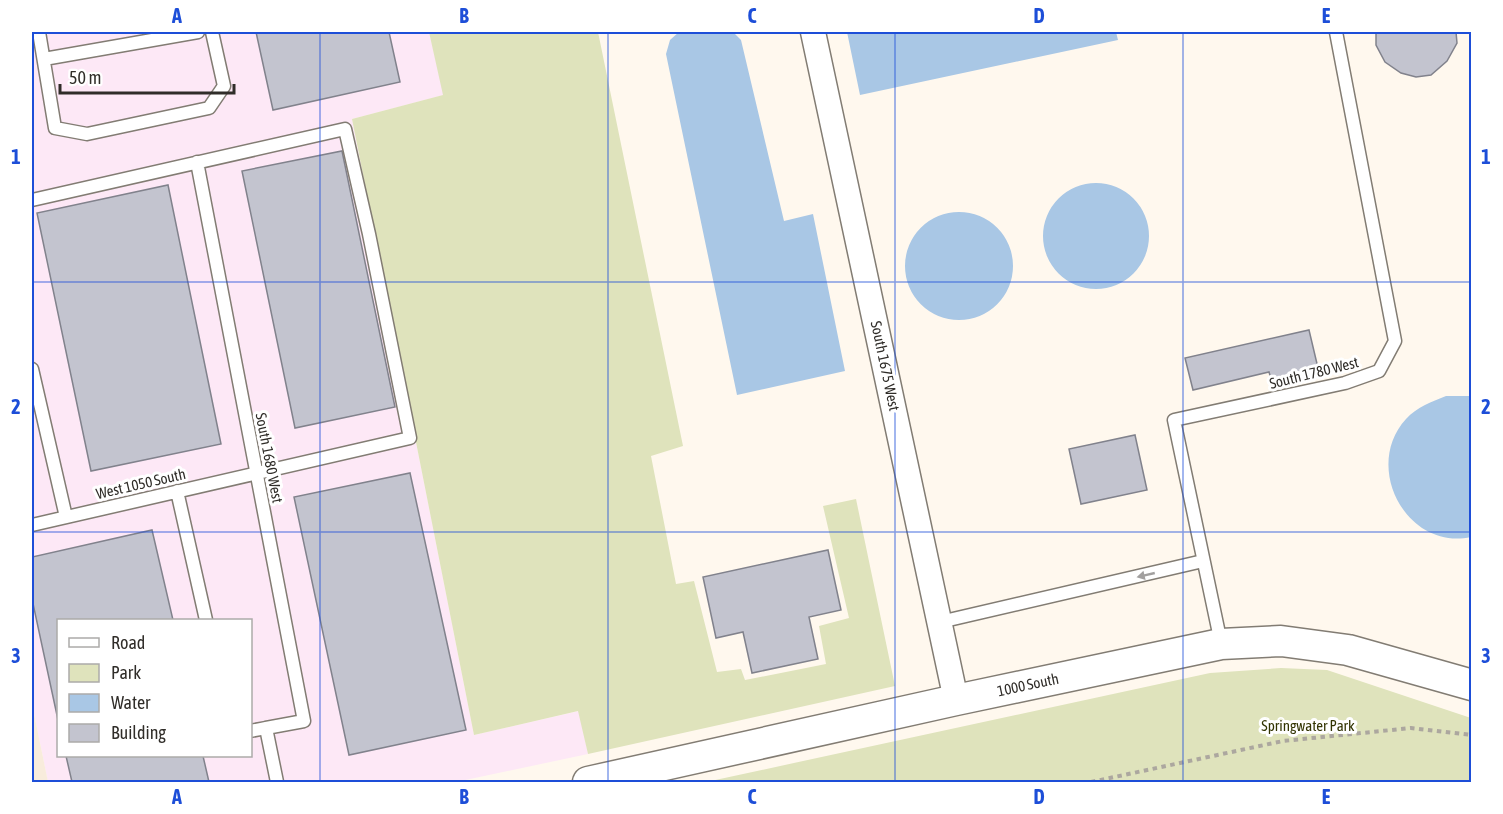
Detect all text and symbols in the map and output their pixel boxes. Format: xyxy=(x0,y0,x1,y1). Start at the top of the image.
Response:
text: A xyxy=(171,4,182,27)
text: B xyxy=(459,4,469,27)
text: C xyxy=(748,4,757,27)
text: D xyxy=(1033,4,1045,27)
text: E xyxy=(1322,4,1331,27)
scale bar xyxy=(60,57,234,95)
text: 50 m xyxy=(69,67,101,88)
text: 1 xyxy=(11,145,21,168)
text: 1 xyxy=(1481,145,1491,168)
street label: South 1675 West xyxy=(868,319,903,412)
street label: South 1780 West xyxy=(1267,353,1360,392)
text: 2 xyxy=(11,395,21,418)
text: 2 xyxy=(1481,395,1491,418)
street label: South 1680 West xyxy=(252,411,287,504)
street label: West 1050 South xyxy=(94,465,187,502)
one-way arrow xyxy=(1137,570,1156,580)
legend xyxy=(57,619,252,757)
text: Road xyxy=(111,632,145,653)
text: 3 xyxy=(11,644,21,667)
text: 3 xyxy=(1481,644,1491,667)
text: Park xyxy=(111,662,141,683)
street label: 1000 South xyxy=(996,670,1060,699)
text: Water xyxy=(111,692,151,713)
park label: Springwater Park xyxy=(1261,717,1355,734)
text: Building xyxy=(111,722,166,743)
text: A xyxy=(171,785,182,808)
text: B xyxy=(459,785,469,808)
text: C xyxy=(748,785,757,808)
text: D xyxy=(1033,785,1045,808)
text: E xyxy=(1322,785,1331,808)

